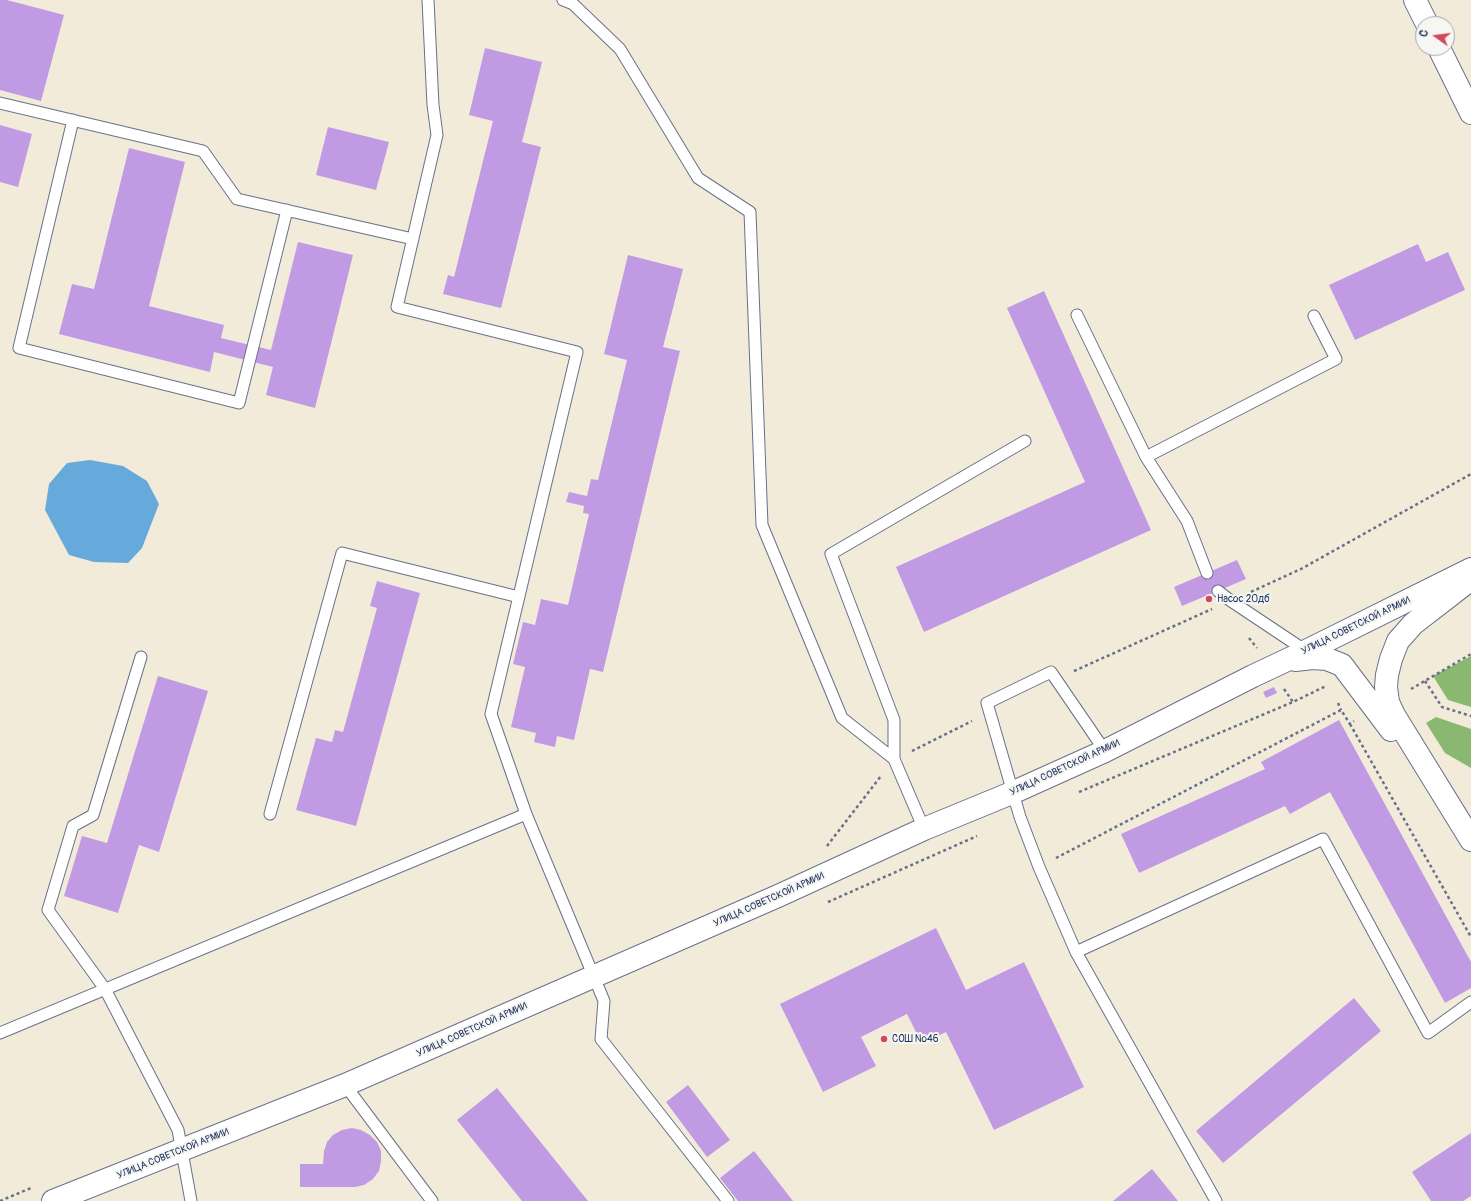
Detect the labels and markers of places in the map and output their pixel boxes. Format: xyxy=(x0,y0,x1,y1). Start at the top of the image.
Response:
place label: Насос 20дб xyxy=(1217,593,1270,605)
marker: Насос 20дб xyxy=(1204,594,1214,604)
place label: СОШ №46 xyxy=(892,1033,939,1045)
marker: СОШ №46 xyxy=(879,1034,889,1044)

